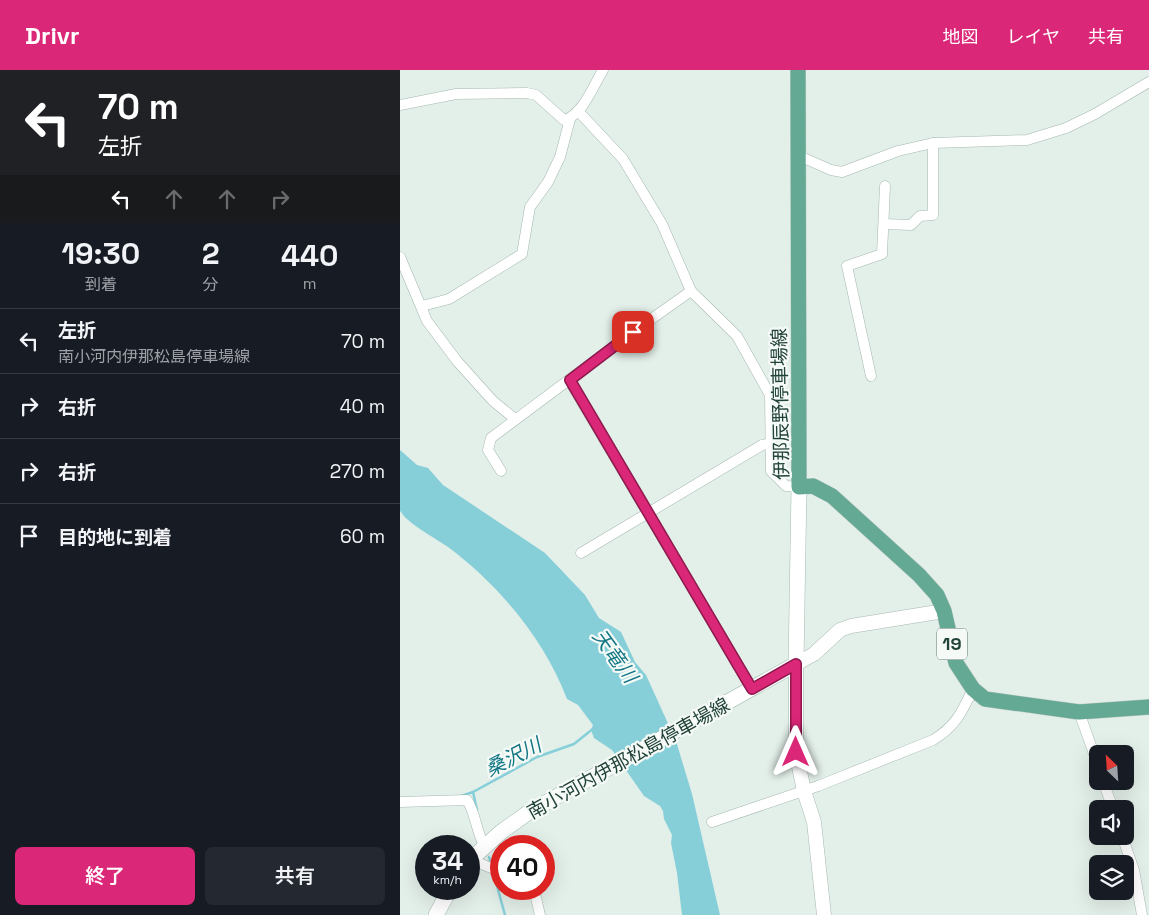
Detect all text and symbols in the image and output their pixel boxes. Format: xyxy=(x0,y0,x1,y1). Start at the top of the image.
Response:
text: Drivr xyxy=(25,20,80,51)
text: 地図 xyxy=(943,25,979,48)
text: レイヤ xyxy=(1007,25,1060,48)
text: 共有 xyxy=(1088,25,1124,48)
text: 70 m xyxy=(98,85,179,129)
icon: left xyxy=(15,90,80,155)
text: 左折 xyxy=(98,132,142,160)
icon: left xyxy=(107,185,135,213)
icon: ahead xyxy=(160,185,188,213)
icon: ahead xyxy=(213,185,241,213)
icon: right xyxy=(266,185,294,213)
text: 19:30 xyxy=(61,234,140,273)
text: 2 xyxy=(202,234,219,273)
text: 440 xyxy=(281,236,339,275)
text: m xyxy=(303,273,317,294)
text: 到着 xyxy=(85,274,117,295)
text: 分 xyxy=(203,274,219,295)
pin xyxy=(612,311,654,353)
text: 左折 xyxy=(58,318,96,343)
icon: arrive xyxy=(619,318,647,346)
icon: left xyxy=(15,327,43,355)
street label: 伊那辰野停車場線 xyxy=(767,328,794,480)
text: 70 m xyxy=(341,329,385,354)
text: 南小河内伊那松島停車場線 xyxy=(58,346,250,367)
icon: right xyxy=(15,392,43,420)
text: 40 m xyxy=(340,394,385,419)
text: 右折 xyxy=(58,395,96,420)
icon: right xyxy=(15,457,43,485)
text: 270 m xyxy=(330,459,385,484)
text: 右折 xyxy=(58,460,96,485)
icon: arrive xyxy=(15,522,43,550)
text: 60 m xyxy=(340,524,385,549)
text: 目的地に到着 xyxy=(58,525,172,550)
water label: 天竜川 xyxy=(587,624,644,690)
road number: 19 xyxy=(937,628,967,660)
street label: 南小河内伊那松島停車場線 xyxy=(522,692,734,825)
position arrow xyxy=(769,725,821,777)
water label: 桑沢川 xyxy=(480,731,547,782)
north arrow xyxy=(1089,745,1134,790)
map controls xyxy=(1089,745,1134,900)
button: sound xyxy=(1089,800,1134,845)
speed limit sign: 40 xyxy=(490,835,555,900)
text: 34 xyxy=(432,845,463,877)
button: 終了 xyxy=(15,847,195,905)
button: 共有 xyxy=(205,847,385,905)
button: layers xyxy=(1089,855,1134,900)
text: km/h xyxy=(433,872,462,888)

